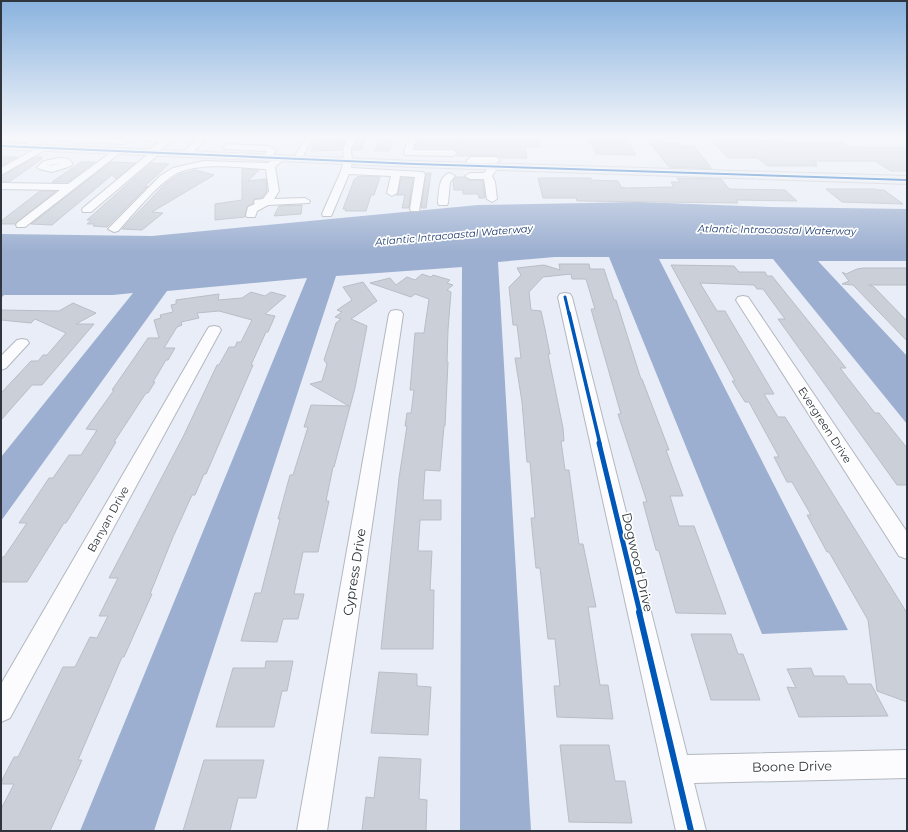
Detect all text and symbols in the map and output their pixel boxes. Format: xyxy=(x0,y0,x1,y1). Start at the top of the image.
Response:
water label: Atlantic Intracoastal Waterway xyxy=(374,222,534,248)
water label: Atlantic Intracoastal Waterway xyxy=(697,222,857,238)
street label: Evergreen Drive xyxy=(795,384,855,466)
street label: Banyan Drive xyxy=(84,483,132,554)
street label: Dogwood Drive xyxy=(619,511,657,613)
street label: Cypress Drive xyxy=(339,527,369,617)
street label: Boone Drive xyxy=(752,757,832,775)

